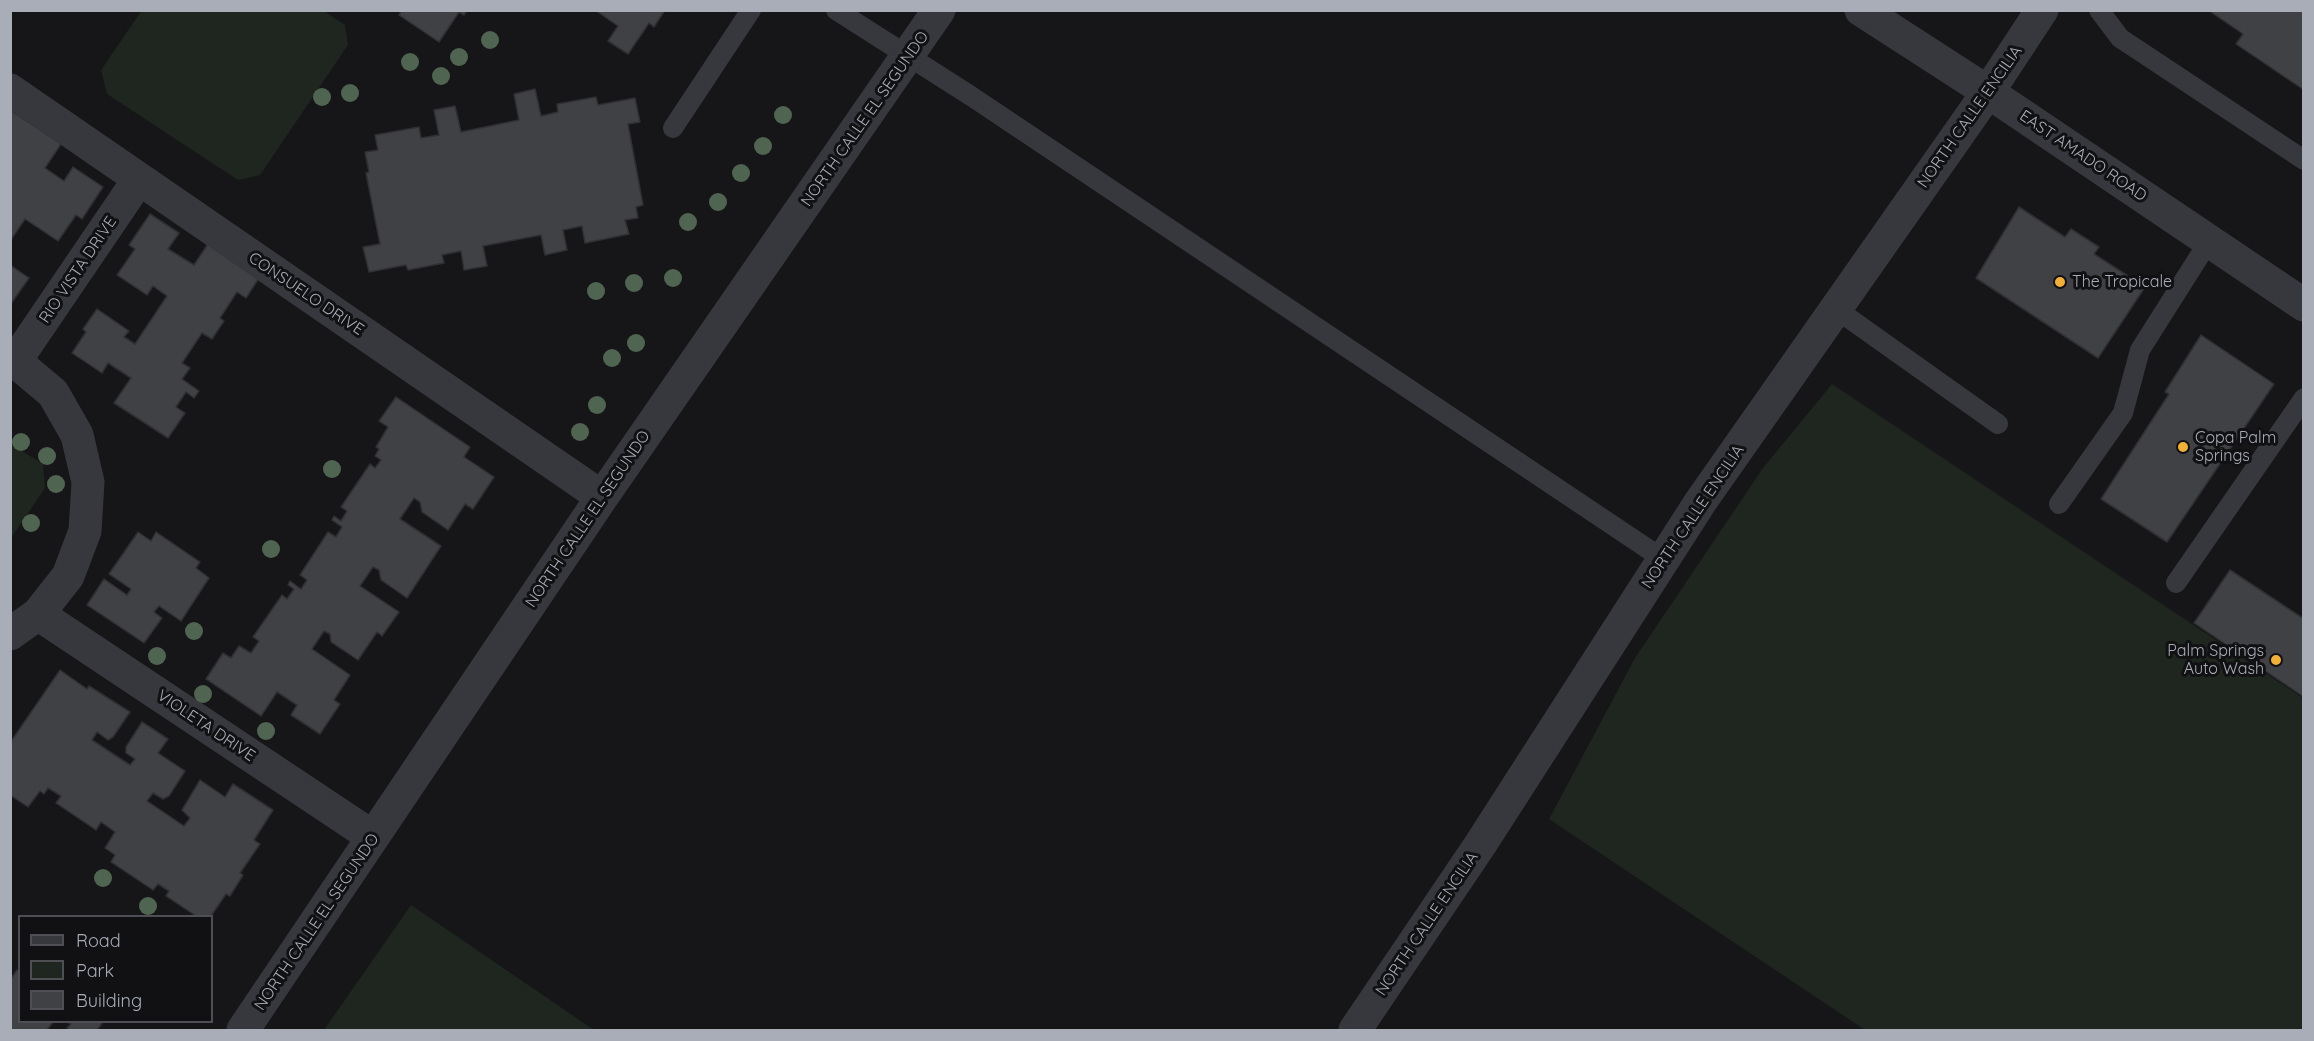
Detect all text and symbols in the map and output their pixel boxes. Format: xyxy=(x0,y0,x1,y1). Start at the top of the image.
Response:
street label: NORTH CALLE EL SEGUNDO xyxy=(797,28,933,210)
street label: NORTH CALLE ENCILIA xyxy=(1914,42,2026,192)
street label: EAST AMADO ROAD xyxy=(2016,106,2150,206)
street label: RIO VISTA DRIVE xyxy=(35,213,121,327)
street label: CONSUELO DRIVE xyxy=(245,248,367,340)
place label: The Tropicale xyxy=(2072,272,2172,292)
marker: The Tropicale xyxy=(2053,275,2067,289)
street label: NORTH CALLE EL SEGUNDO xyxy=(522,427,654,611)
place label: Copa Palm Springs xyxy=(2195,428,2276,466)
marker: Copa Palm Springs xyxy=(2176,440,2190,454)
street label: NORTH CALLE ENCILIA xyxy=(1638,441,1748,593)
place label: Palm Springs Auto Wash xyxy=(2167,641,2264,679)
marker: Palm Springs Auto Wash xyxy=(2269,653,2283,667)
street label: VIOLETA DRIVE xyxy=(153,686,259,766)
street label: NORTH CALLE EL SEGUNDO xyxy=(251,830,383,1014)
street label: NORTH CALLE ENCILIA xyxy=(1372,848,1482,1000)
legend xyxy=(18,915,213,1023)
text: Road xyxy=(76,929,121,952)
text: Park xyxy=(76,959,114,982)
text: Building xyxy=(76,989,142,1012)

